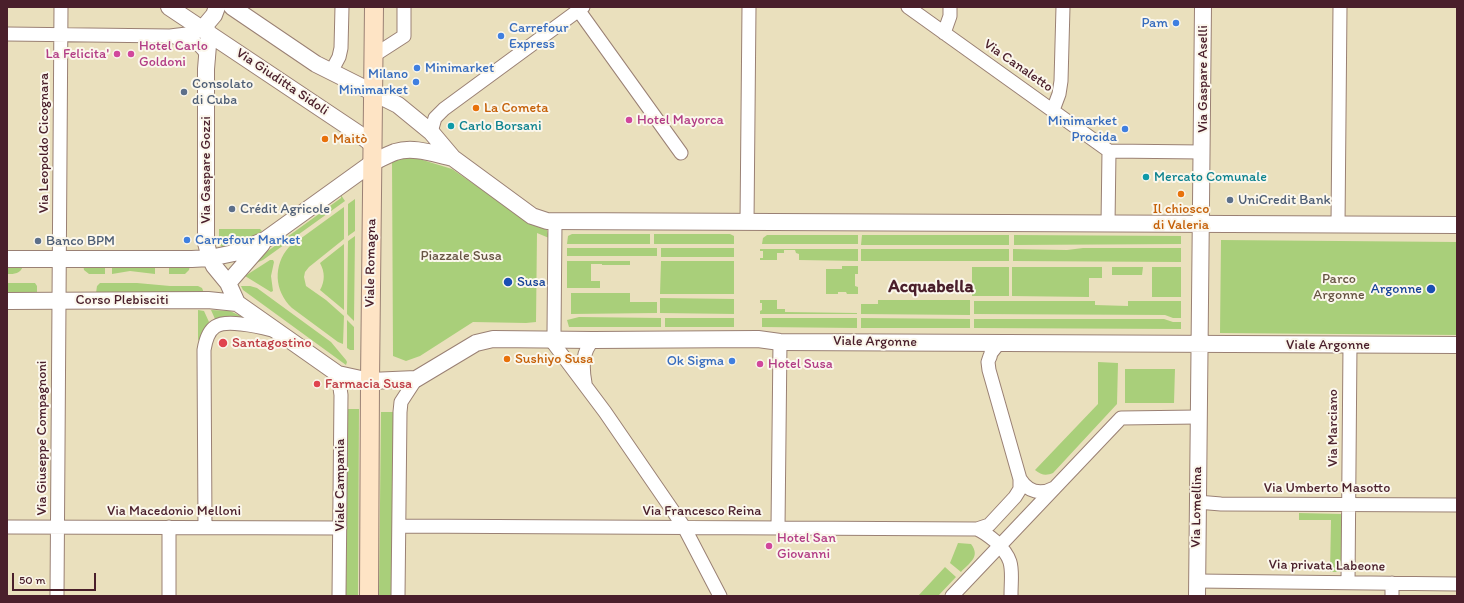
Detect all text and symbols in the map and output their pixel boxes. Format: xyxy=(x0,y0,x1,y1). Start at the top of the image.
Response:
place label: Pam xyxy=(1141,15,1168,31)
marker: Pam xyxy=(1171,18,1181,28)
place label: Carrefour Express xyxy=(509,20,568,52)
street label: Via Gaspare Aselli xyxy=(1195,25,1211,133)
marker: Carrefour Express xyxy=(496,31,506,41)
street label: Via Canaletto xyxy=(980,36,1056,96)
place label: Hotel Carlo Goldoni xyxy=(139,38,208,70)
street label: Via Giuditta Sidoli xyxy=(232,45,332,119)
place label: La Felicita' xyxy=(45,46,109,62)
marker: La Felicita' xyxy=(112,49,122,59)
marker: Hotel Carlo Goldoni xyxy=(126,49,136,59)
place label: Minimarket xyxy=(425,60,494,76)
marker: Minimarket xyxy=(412,63,422,73)
place label: Milano Minimarket xyxy=(339,66,408,98)
street label: Via Leopoldo Cicognara xyxy=(36,73,52,213)
place label: Consolato di Cuba xyxy=(192,76,253,108)
marker: Milano Minimarket xyxy=(411,77,421,87)
marker: Consolato di Cuba xyxy=(179,87,189,97)
place label: La Cometa xyxy=(484,100,549,116)
marker: La Cometa xyxy=(471,103,481,113)
place label: Hotel Mayorca xyxy=(637,112,724,128)
place label: Minimarket Procida xyxy=(1048,113,1117,146)
marker: Hotel Mayorca xyxy=(624,115,634,125)
street label: Via Gaspare Gozzi xyxy=(198,116,214,224)
place label: Carlo Borsani xyxy=(459,118,541,134)
marker: Carlo Borsani xyxy=(446,121,456,131)
marker: Minimarket Procida xyxy=(1120,124,1130,134)
place label: Maitò xyxy=(333,131,367,147)
marker: Maitò xyxy=(320,134,330,144)
place label: Mercato Comunale xyxy=(1154,169,1267,185)
marker: Mercato Comunale xyxy=(1141,172,1151,182)
marker: Il chiosco di Valeria xyxy=(1176,189,1186,199)
place label: UniCredit Bank xyxy=(1238,192,1331,208)
marker: UniCredit Bank xyxy=(1225,195,1235,205)
place label: Crédit Agricole xyxy=(240,201,330,217)
place label: Il chiosco di Valeria xyxy=(1153,201,1209,234)
marker: Crédit Agricole xyxy=(227,204,237,214)
street label: Viale Romagna xyxy=(362,218,380,308)
place label: Carrefour Market xyxy=(195,232,301,248)
place label: Banco BPM xyxy=(46,233,115,249)
marker: Carrefour Market xyxy=(182,235,192,245)
marker: Banco BPM xyxy=(33,236,43,246)
park label: Piazzale Susa xyxy=(420,248,502,264)
park label: Parco Argonne xyxy=(1313,271,1365,304)
place label: Susa xyxy=(517,274,546,290)
marker: Susa xyxy=(502,276,514,288)
district label: Acquabella xyxy=(888,276,974,298)
place label: Argonne xyxy=(1371,281,1422,297)
marker: Argonne xyxy=(1425,283,1437,295)
street label: Corso Plebisciti xyxy=(76,292,168,308)
street label: Viale Argonne xyxy=(833,333,917,351)
place label: Santagostino xyxy=(232,335,312,351)
marker: Santagostino xyxy=(217,337,229,349)
street label: Viale Argonne xyxy=(1286,337,1370,353)
place label: Sushiyo Susa xyxy=(515,351,593,367)
place label: Ok Sigma xyxy=(667,353,724,369)
marker: Sushiyo Susa xyxy=(502,354,512,364)
marker: Ok Sigma xyxy=(727,356,737,366)
place label: Hotel Susa xyxy=(768,356,833,372)
marker: Hotel Susa xyxy=(755,359,765,369)
street label: Via Giuseppe Compagnoni xyxy=(34,361,50,515)
place label: Farmacia Susa xyxy=(325,376,412,392)
marker: Farmacia Susa xyxy=(312,379,322,389)
street label: Via Marciano xyxy=(1325,389,1341,467)
street label: Viale Campania xyxy=(332,438,348,532)
street label: Via Lomellina xyxy=(1188,466,1206,548)
street label: Via Umberto Masotto xyxy=(1264,480,1390,496)
street label: Via Macedonio Melloni xyxy=(107,503,241,519)
street label: Via Francesco Reina xyxy=(642,503,762,519)
place label: Hotel San Giovanni xyxy=(777,530,836,562)
marker: Hotel San Giovanni xyxy=(764,541,774,551)
street label: Via privata Labeone xyxy=(1268,557,1386,575)
scale bar xyxy=(14,565,98,591)
text: 50 m xyxy=(19,573,45,587)

